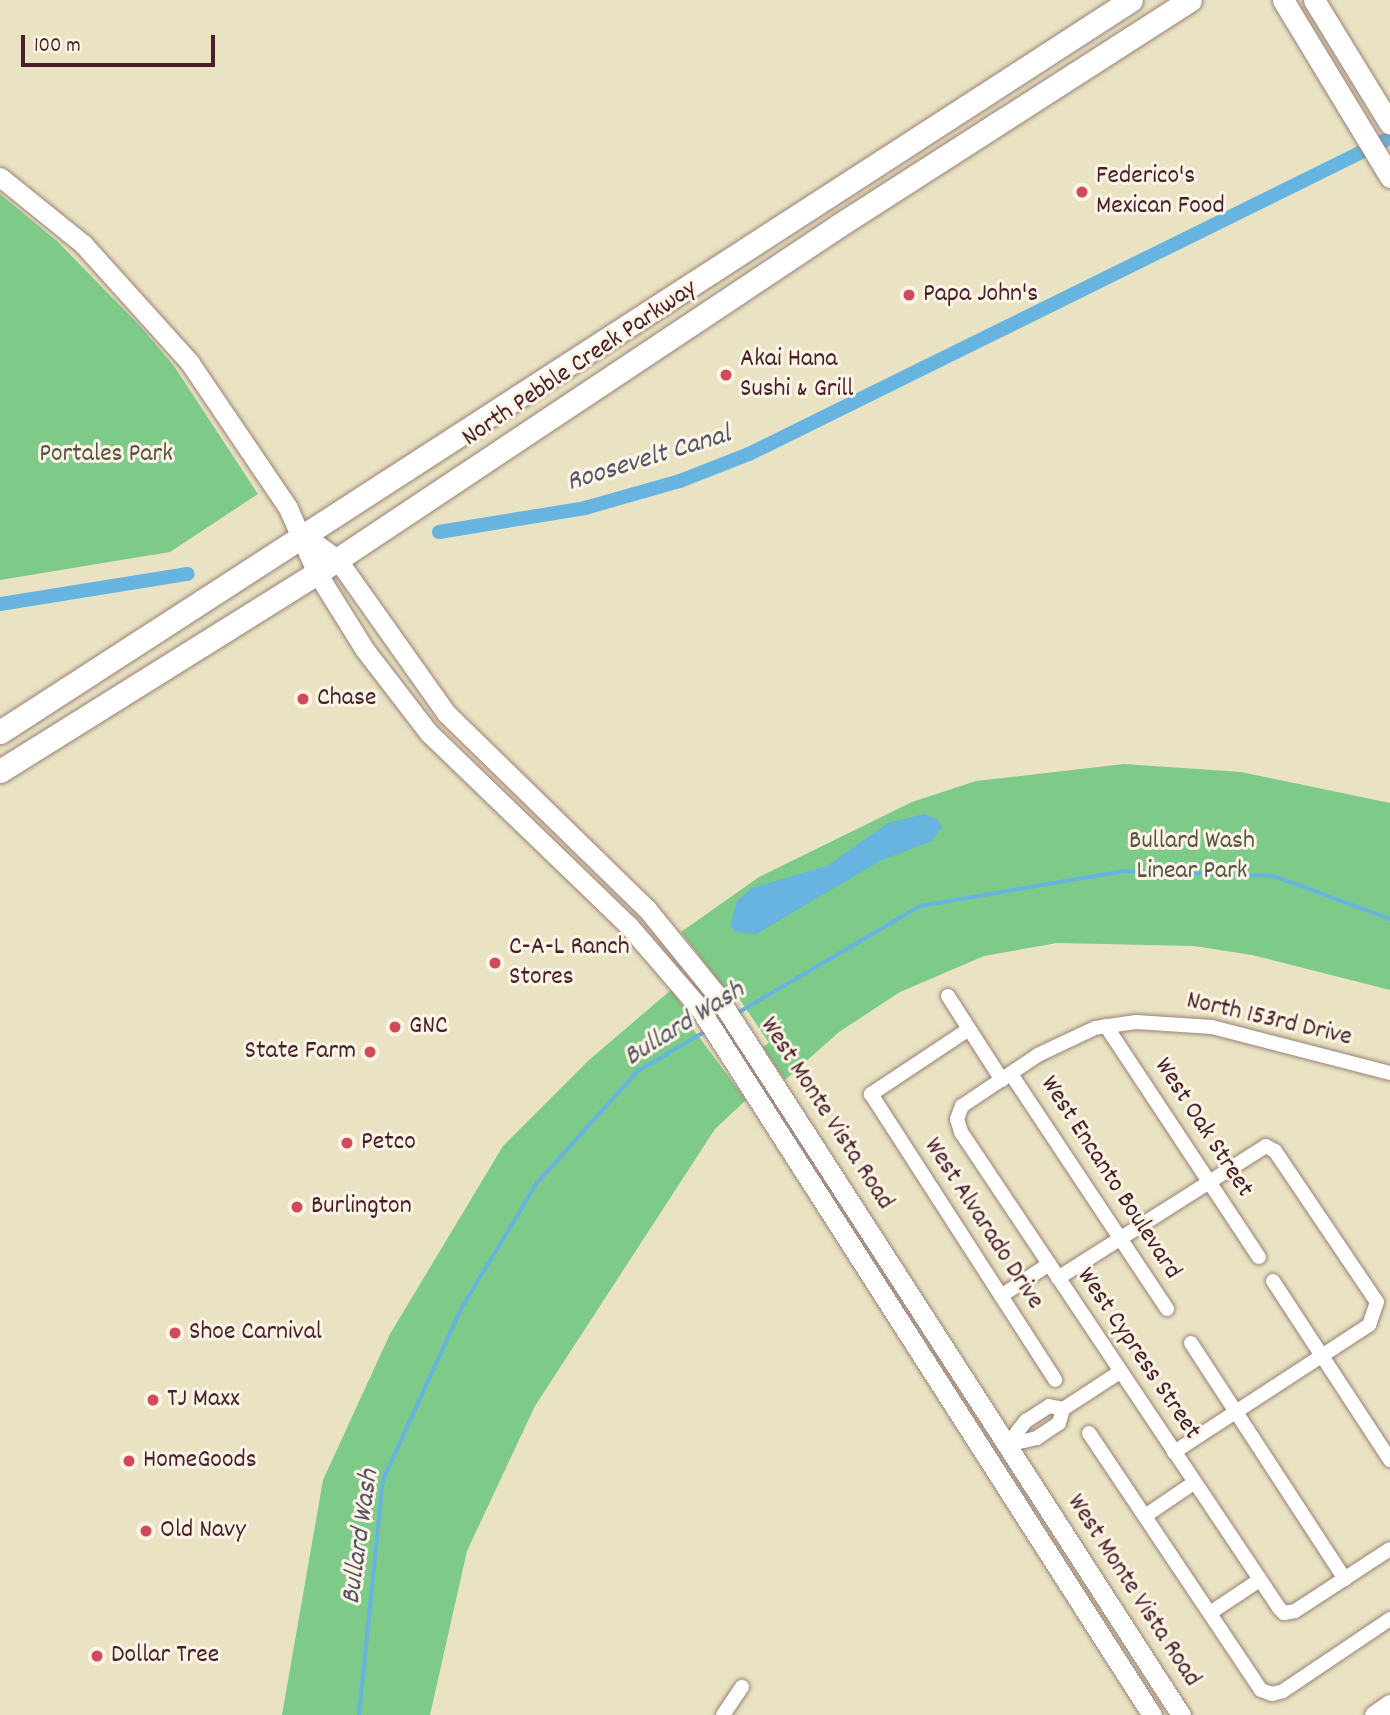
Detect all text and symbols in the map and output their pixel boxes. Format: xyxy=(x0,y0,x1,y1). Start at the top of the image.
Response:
scale bar xyxy=(24,21,219,65)
text: 100 m xyxy=(34,32,81,62)
place label: Federico's Mexican Food xyxy=(1096,161,1225,222)
marker: Federico's Mexican Food xyxy=(1074,184,1090,200)
street label: North Pebble Creek Parkway xyxy=(457,274,703,454)
place label: Papa John's xyxy=(923,279,1038,311)
marker: Papa John's xyxy=(901,287,917,303)
place label: Akai Hana Sushi & Grill xyxy=(740,344,854,406)
marker: Akai Hana Sushi & Grill xyxy=(718,367,734,383)
water label: Roosevelt Canal xyxy=(563,419,735,501)
park label: Portales Park xyxy=(39,439,173,471)
place label: Chase xyxy=(317,683,376,715)
marker: Chase xyxy=(295,691,311,707)
park label: Bullard Wash Linear Park xyxy=(1129,826,1255,888)
place label: C-A-L Ranch Stores xyxy=(509,932,630,993)
marker: C-A-L Ranch Stores xyxy=(487,955,503,971)
water label: Bullard Wash xyxy=(619,975,751,1075)
street label: North 153rd Drive xyxy=(1183,986,1355,1054)
place label: GNC xyxy=(409,1011,448,1043)
street label: West Monte Vista Road xyxy=(752,1012,900,1216)
marker: GNC xyxy=(387,1019,403,1035)
place label: State Farm xyxy=(244,1036,356,1068)
marker: State Farm xyxy=(362,1044,378,1060)
street label: West Oak Street xyxy=(1146,1053,1260,1203)
street label: West Encanto Boulevard xyxy=(1033,1071,1187,1285)
place label: Petco xyxy=(361,1127,416,1159)
street label: West Alvarado Drive xyxy=(916,1133,1050,1315)
marker: Petco xyxy=(339,1135,355,1151)
place label: Burlington xyxy=(311,1191,412,1223)
marker: Burlington xyxy=(289,1199,305,1215)
street label: West Cypress Street xyxy=(1069,1262,1207,1446)
place label: Shoe Carnival xyxy=(189,1317,322,1349)
marker: Shoe Carnival xyxy=(167,1325,183,1341)
place label: TJ Maxx xyxy=(167,1384,240,1416)
marker: TJ Maxx xyxy=(145,1392,161,1408)
place label: HomeGoods xyxy=(143,1445,257,1477)
marker: HomeGoods xyxy=(121,1453,137,1469)
water label: Bullard Wash xyxy=(336,1468,388,1606)
street label: West Monte Vista Road xyxy=(1059,1489,1207,1693)
place label: Old Navy xyxy=(160,1515,246,1547)
marker: Old Navy xyxy=(138,1523,154,1539)
place label: Dollar Tree xyxy=(111,1640,219,1672)
marker: Dollar Tree xyxy=(89,1648,105,1664)

